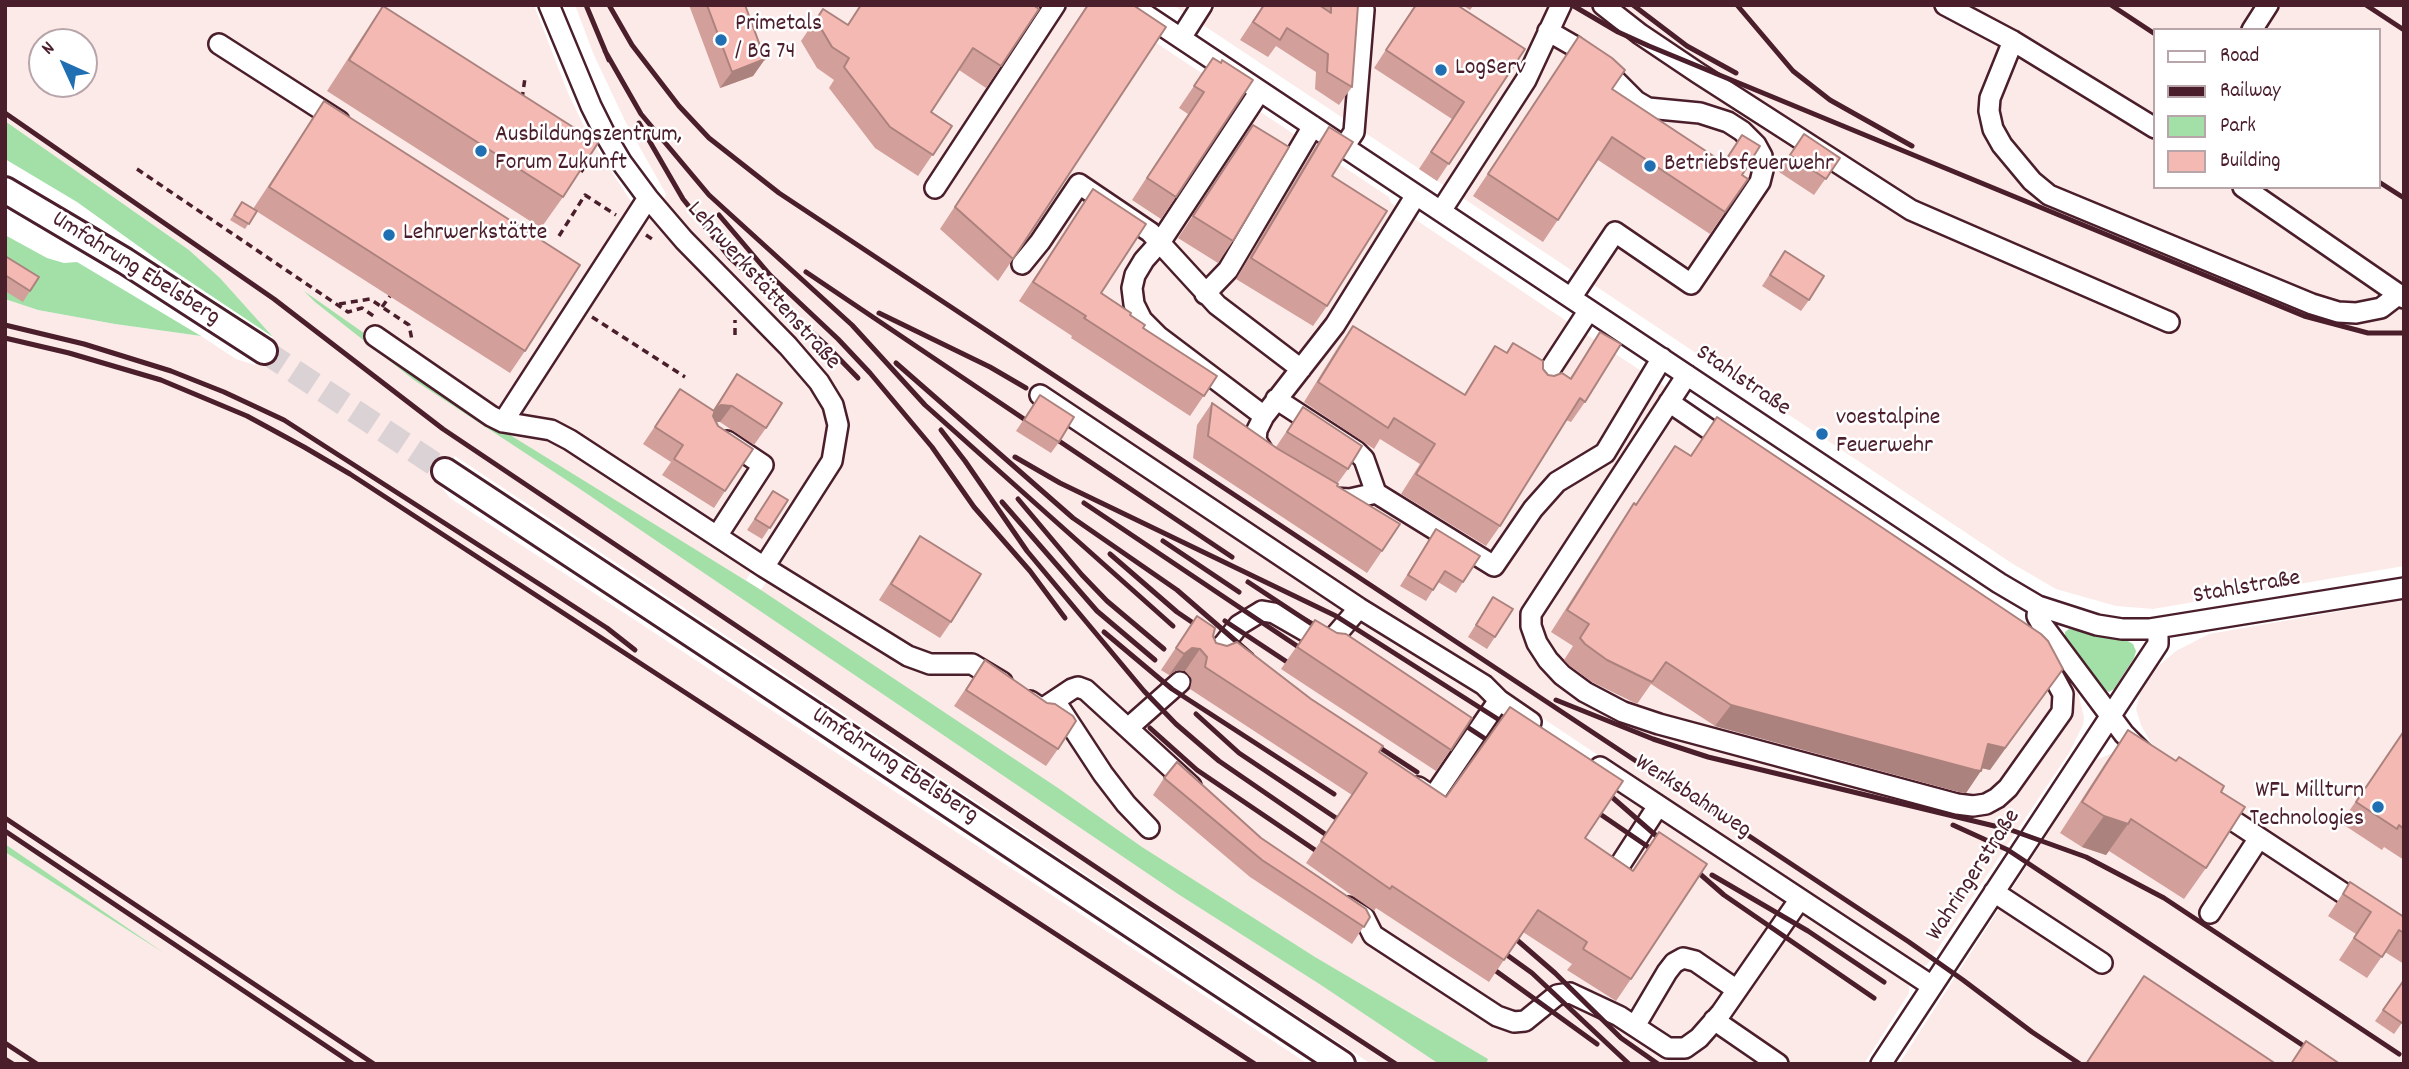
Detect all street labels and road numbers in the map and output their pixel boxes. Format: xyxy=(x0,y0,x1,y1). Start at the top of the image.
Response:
street label: Lehrwerkstättenstraße xyxy=(679,197,845,377)
street label: Umfahrung Ebelsberg xyxy=(45,207,225,333)
street label: Stahlstraße xyxy=(1689,340,1795,424)
street label: Stahlstraße xyxy=(2191,565,2303,613)
street label: Umfahrung Ebelsberg xyxy=(805,702,983,832)
street label: Werksbahnweg xyxy=(1628,750,1756,846)
street label: Wahringerstraße xyxy=(1922,805,2028,947)

